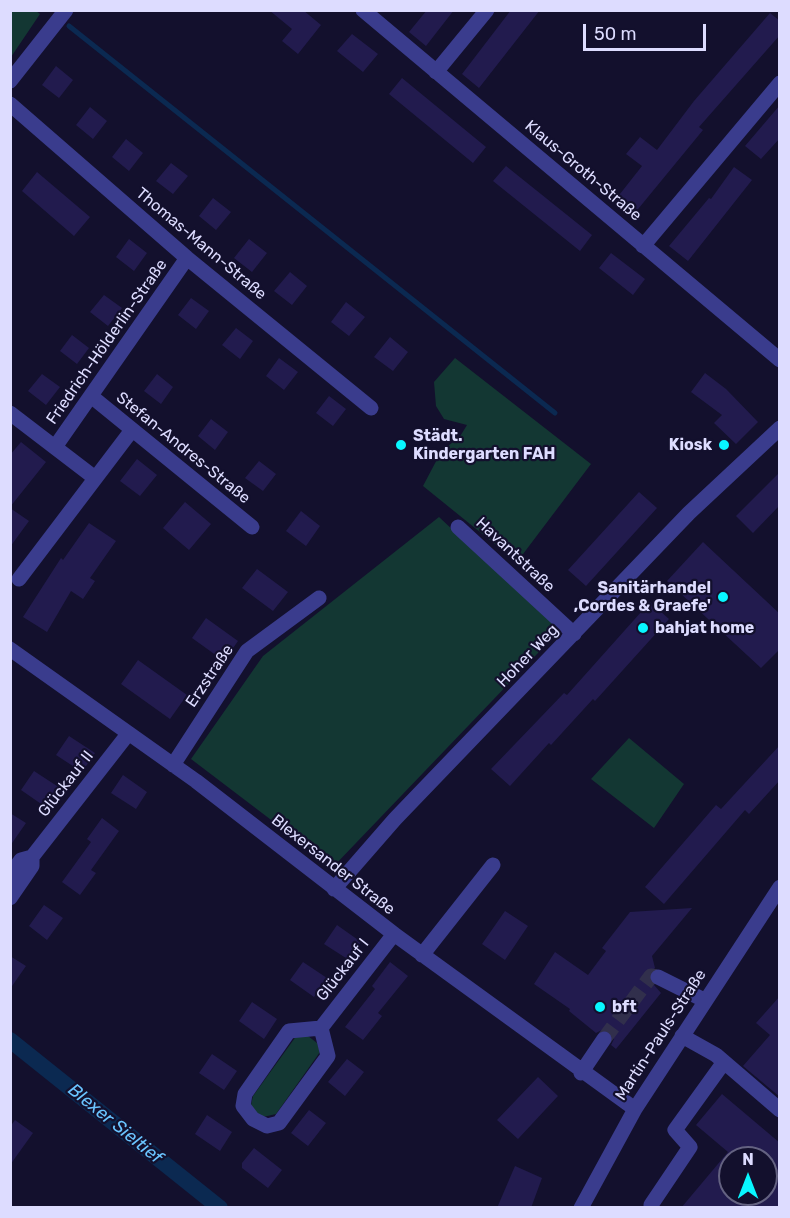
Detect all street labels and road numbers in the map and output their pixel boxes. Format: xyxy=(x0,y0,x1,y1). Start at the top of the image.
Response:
street label: Klaus-Groth-Straße xyxy=(521,117,645,225)
street label: Thomas-Mann-Straße xyxy=(132,184,270,304)
street label: Friedrich-Hölderlin-Straße xyxy=(43,256,171,428)
street label: Stefan-Andres-Straße xyxy=(112,388,254,508)
street label: Havantstraße xyxy=(472,514,558,596)
street label: Hoher Weg xyxy=(493,620,563,692)
street label: Erzstraße xyxy=(182,641,238,711)
street label: Glückauf II xyxy=(34,747,98,821)
street label: Blexersander Straße xyxy=(267,811,399,919)
street label: Glückauf I xyxy=(313,935,373,1005)
street label: Martin-Pauls-Straße xyxy=(611,966,711,1104)

